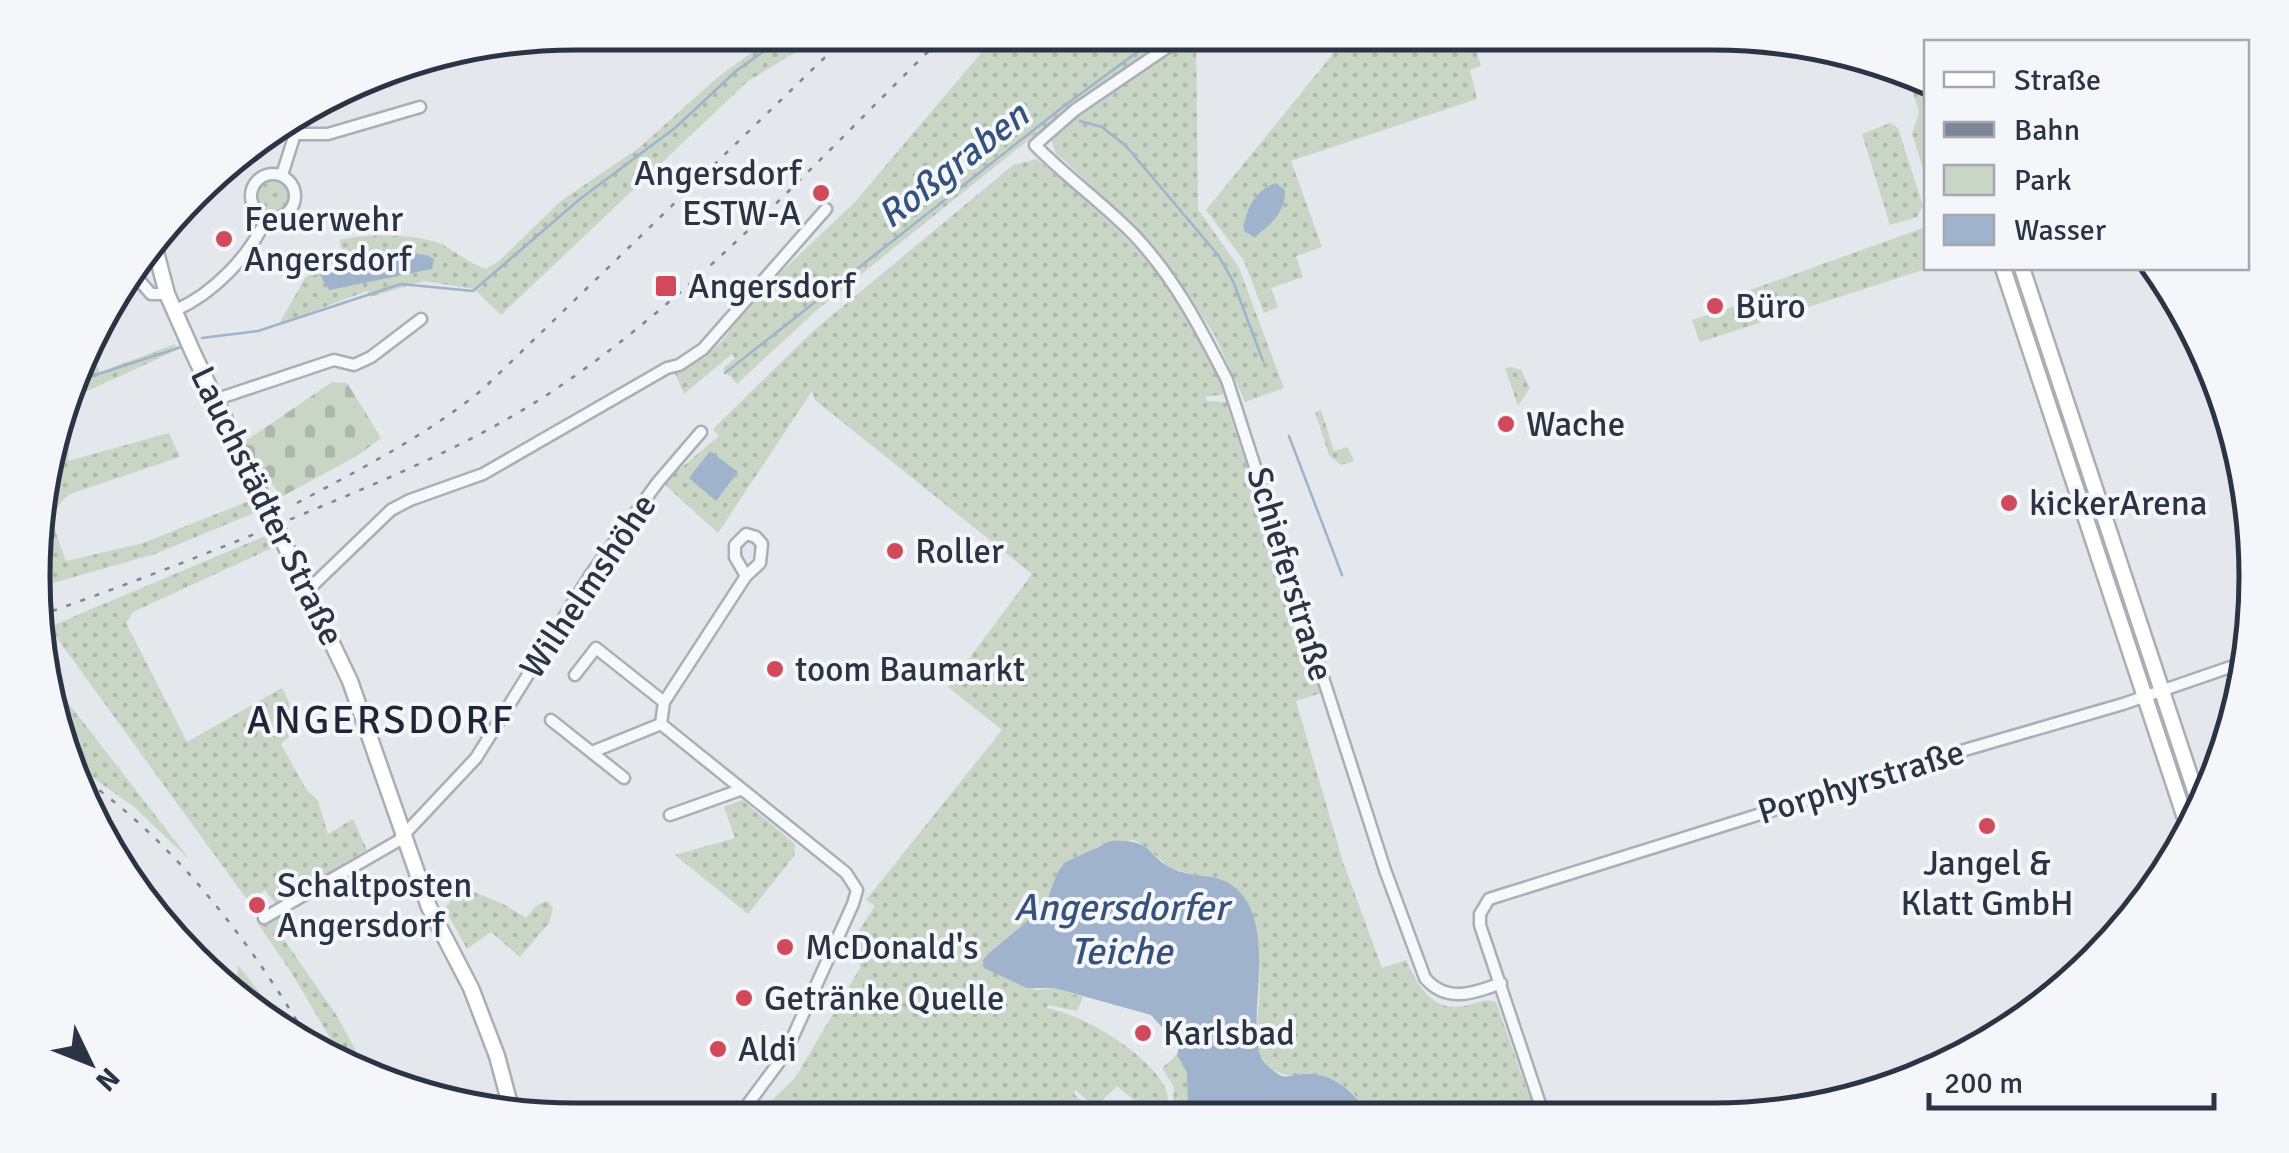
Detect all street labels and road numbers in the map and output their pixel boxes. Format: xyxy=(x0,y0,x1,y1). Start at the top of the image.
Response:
street label: Lauchstädter Straße xyxy=(181,359,353,653)
street label: Schieferstraße xyxy=(1237,462,1343,686)
street label: Wilhelmshöhe xyxy=(511,486,665,686)
street label: Porphyrstraße xyxy=(1753,730,1969,834)

